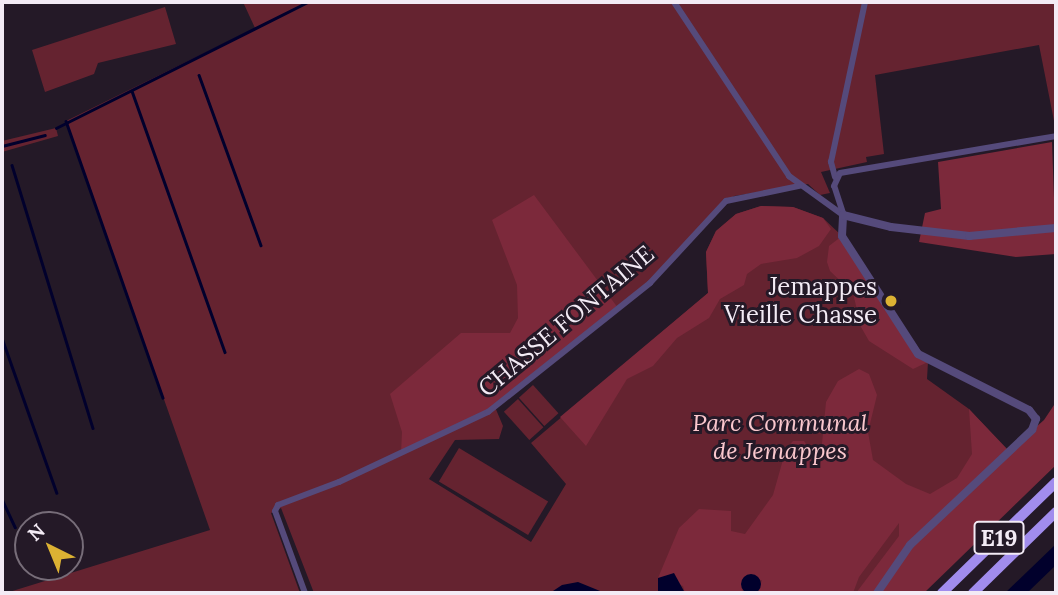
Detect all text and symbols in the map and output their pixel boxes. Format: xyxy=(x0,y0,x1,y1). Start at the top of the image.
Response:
street label: CHASSE FONTAINE xyxy=(472,239,660,403)
place label: Jemappes Vieille Chasse xyxy=(724,273,877,329)
marker: Jemappes Vieille Chasse xyxy=(883,293,899,309)
park label: Parc Communal de Jemappes xyxy=(692,409,868,465)
north arrow xyxy=(14,511,84,581)
text: N xyxy=(22,518,50,546)
road number: E19 xyxy=(973,518,1025,558)

